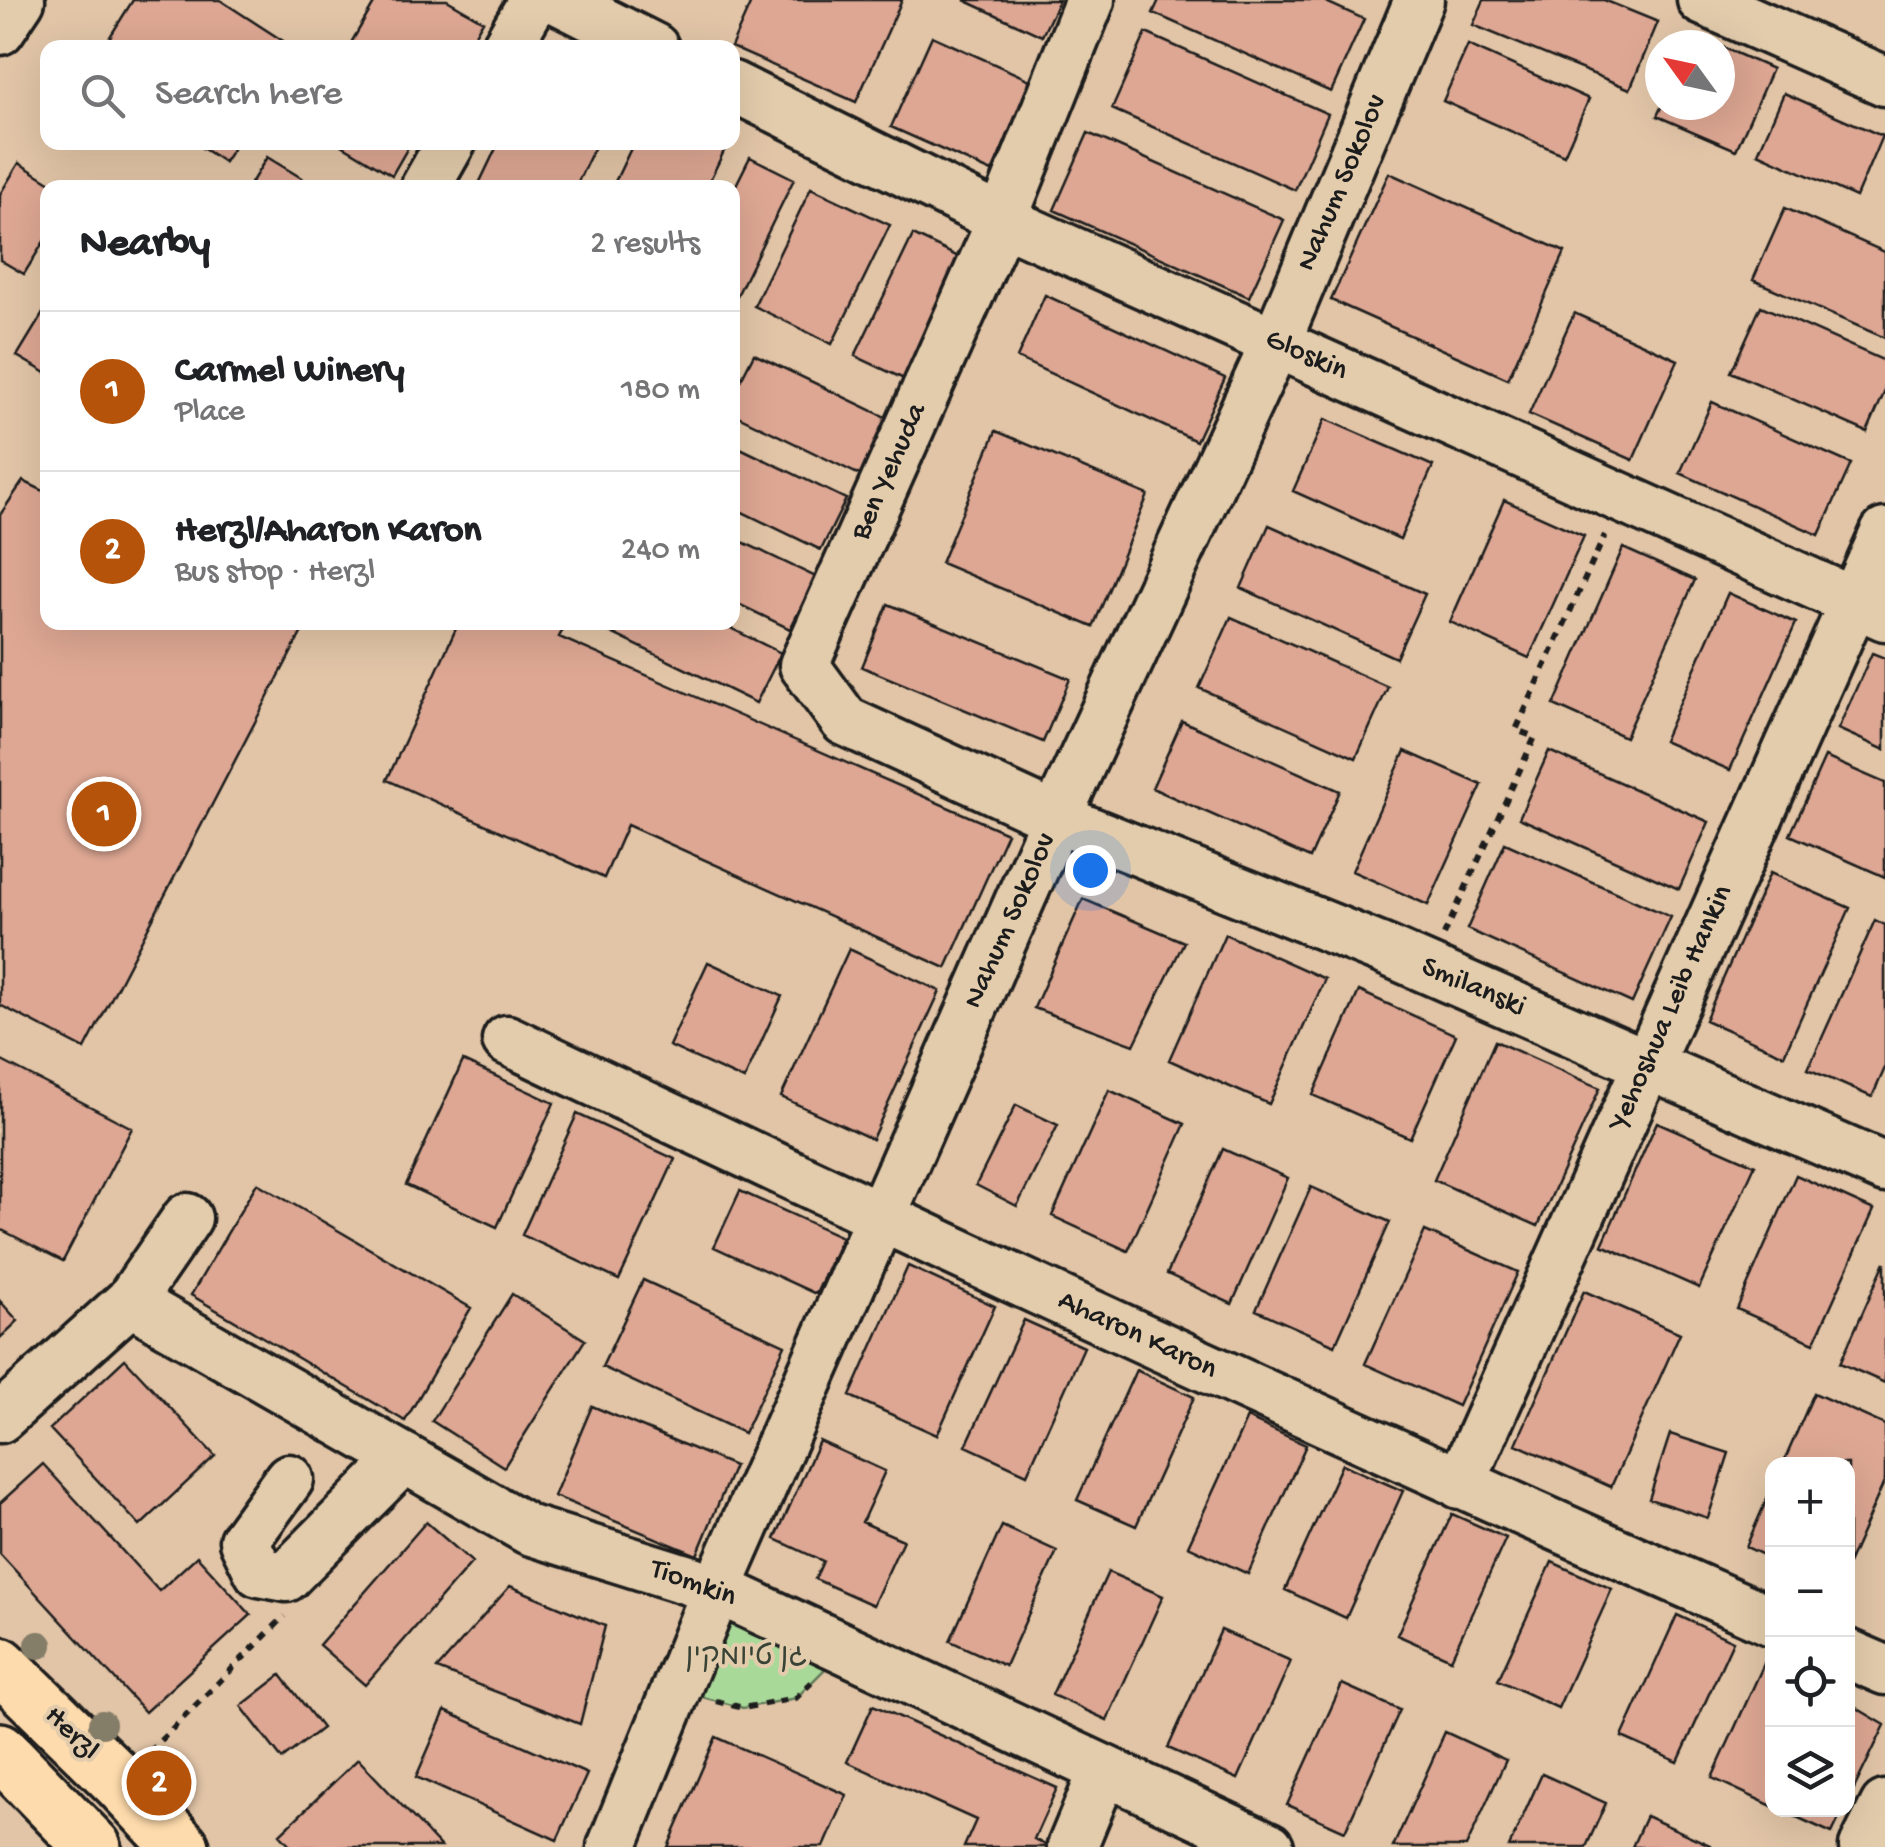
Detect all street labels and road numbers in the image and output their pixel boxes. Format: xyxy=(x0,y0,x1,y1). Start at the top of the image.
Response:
street label: Nahum Sokolov xyxy=(1290,89,1396,277)
street label: Gloskin xyxy=(1259,322,1353,390)
street label: Ben Yehuda xyxy=(844,397,936,547)
street label: Nahum Sokolov xyxy=(957,828,1065,1014)
street label: Yehoshua Leib Hankin xyxy=(1601,880,1742,1139)
street label: Smilanski xyxy=(1415,950,1531,1026)
street label: Aharon Karon xyxy=(1052,1284,1222,1388)
street label: Tiomkin xyxy=(643,1552,741,1616)
street label: Herzl xyxy=(36,1700,106,1768)

